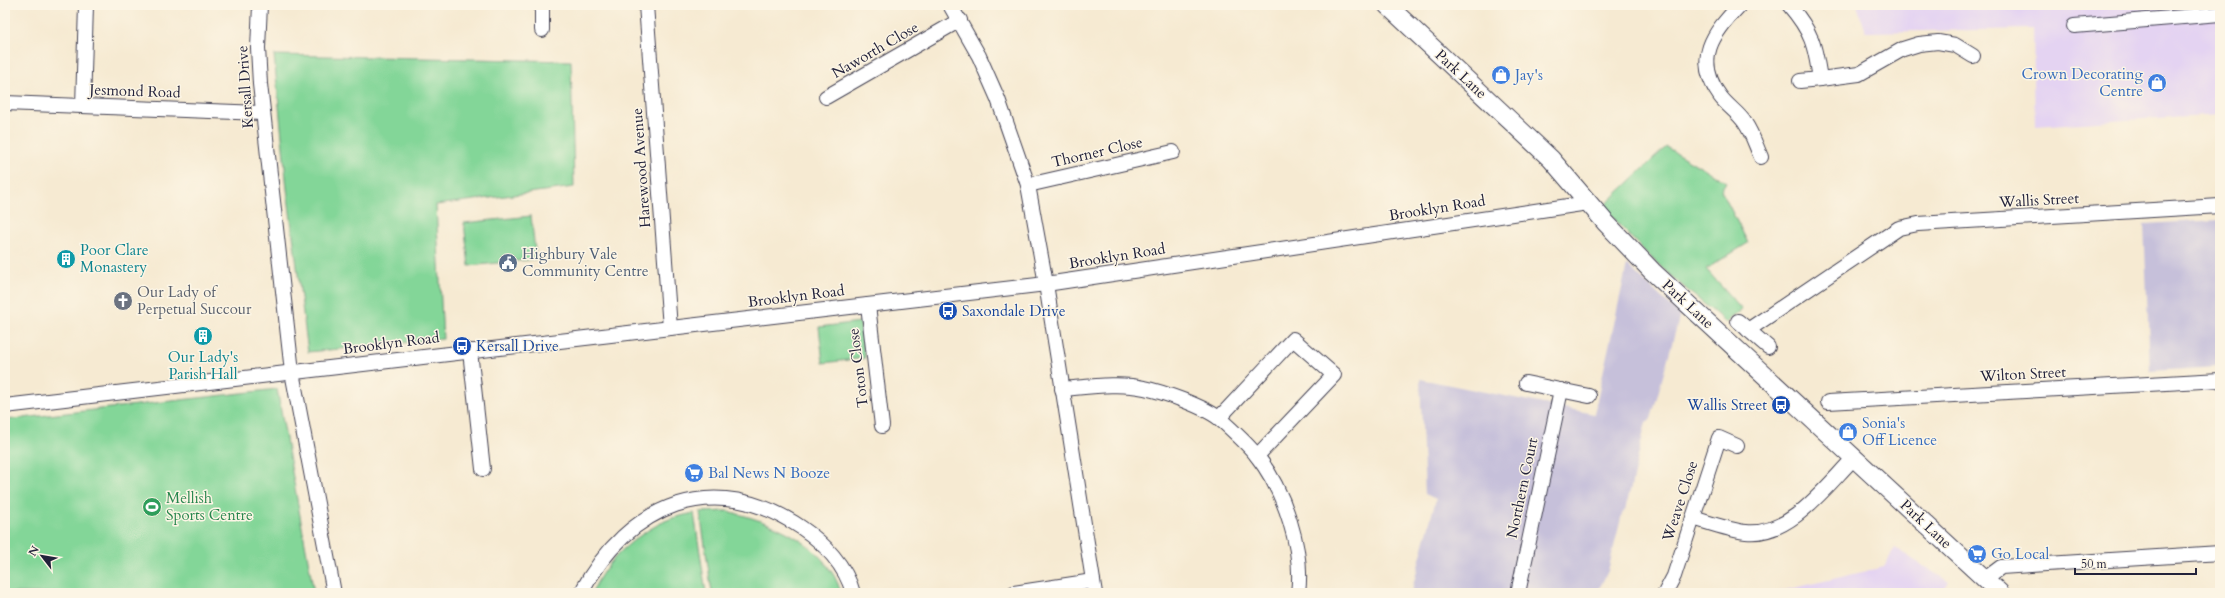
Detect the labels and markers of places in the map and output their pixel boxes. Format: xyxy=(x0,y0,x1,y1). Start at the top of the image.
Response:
shop icon: Jay's xyxy=(1490,64,1512,86)
place label: Crown Decorating Centre xyxy=(2022,64,2144,101)
place label: Jay's xyxy=(1513,65,1543,85)
shop icon: Crown Decorating Centre xyxy=(2146,72,2168,94)
place label: Poor Clare Monastery xyxy=(80,240,149,277)
place label: Highbury Vale Community Centre xyxy=(522,244,649,281)
building icon: Poor Clare Monastery xyxy=(55,248,77,270)
public building icon: Highbury Vale Community Centre xyxy=(497,252,519,274)
place label: Our Lady of Perpetual Succour xyxy=(137,282,252,319)
church icon: Our Lady of Perpetual Succour xyxy=(112,290,134,312)
bus stop icon: Saxondale Drive xyxy=(937,300,959,322)
place label: Saxondale Drive xyxy=(962,301,1066,321)
building icon: Our Lady's Parish Hall xyxy=(192,325,214,347)
bus stop icon: Kersall Drive xyxy=(451,335,473,357)
place label: Kersall Drive xyxy=(476,336,559,356)
place label: Our Lady's Parish Hall xyxy=(168,347,238,384)
bus stop icon: Wallis Street xyxy=(1770,394,1792,416)
place label: Wallis Street xyxy=(1686,395,1767,415)
place label: Sonia's Off Licence xyxy=(1862,413,1937,450)
shop icon: Sonia's Off Licence xyxy=(1837,421,1859,443)
supermarket icon: Bal News N Booze xyxy=(683,462,705,484)
place label: Bal News N Booze xyxy=(708,463,830,483)
place label: Mellish Sports Centre xyxy=(166,488,253,525)
sports icon: Mellish Sports Centre xyxy=(141,496,163,518)
supermarket icon: Go Local xyxy=(1966,543,1988,565)
place label: Go Local xyxy=(1991,544,2050,564)

